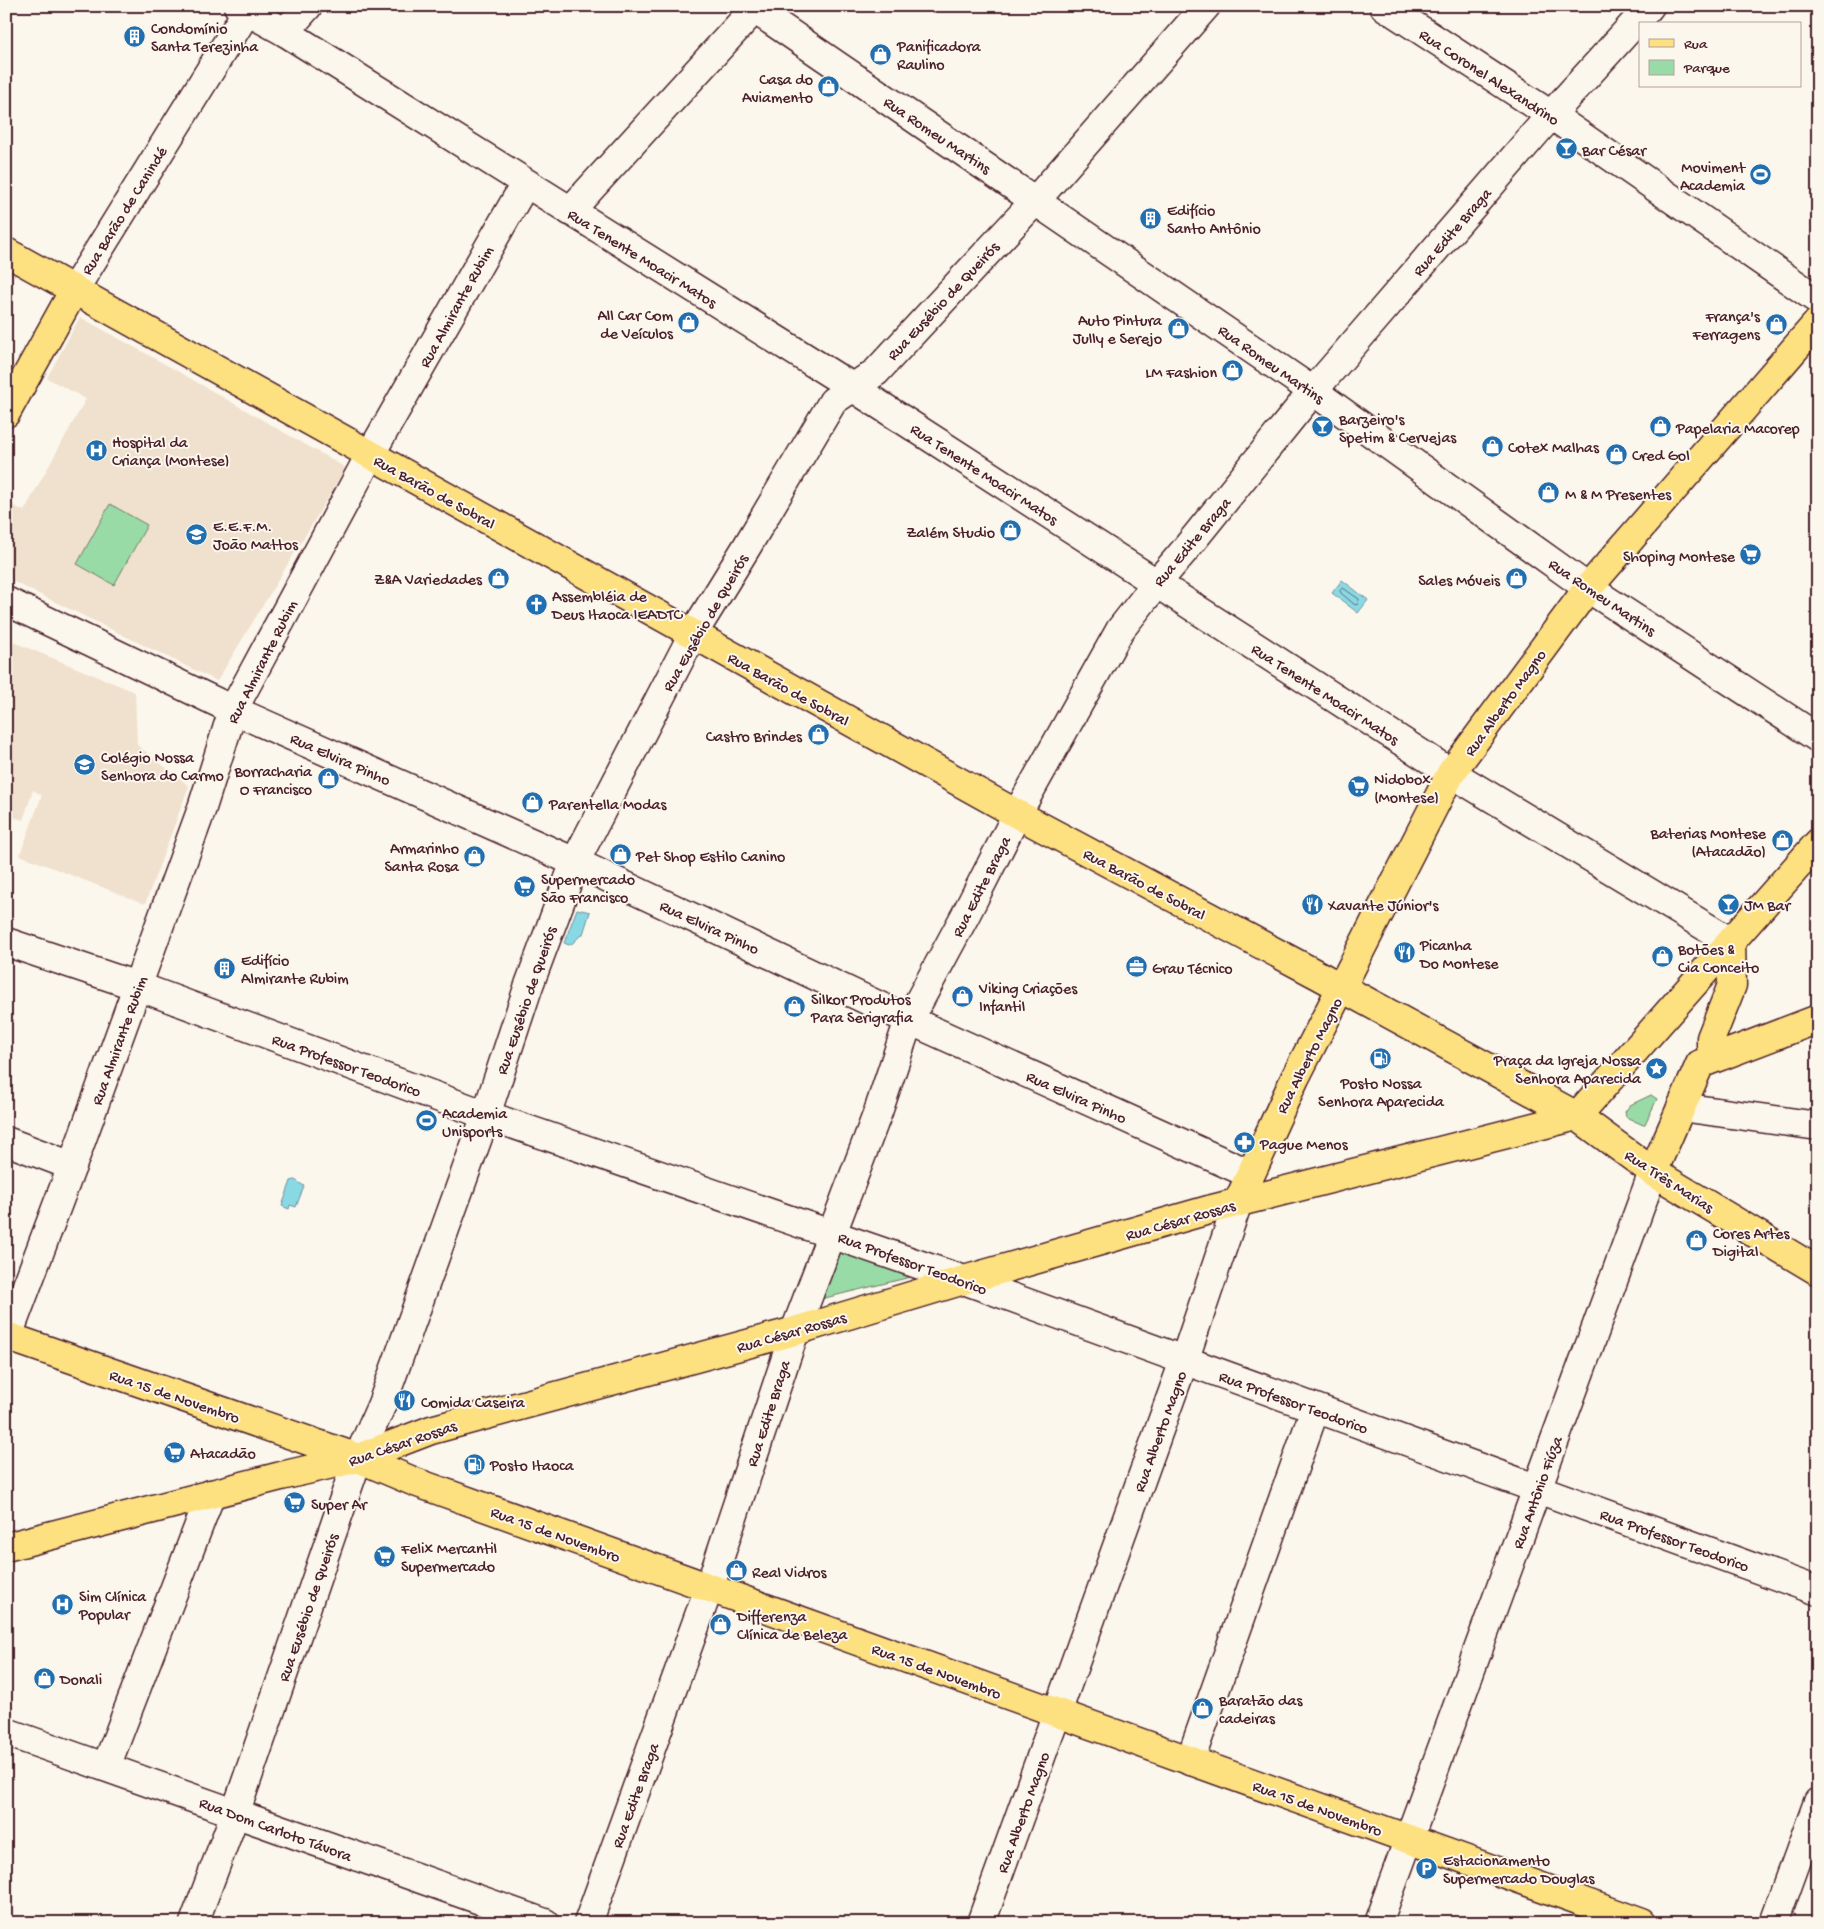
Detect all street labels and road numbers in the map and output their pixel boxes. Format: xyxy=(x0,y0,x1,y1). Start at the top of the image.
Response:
street label: Rua Coronel Alexandrino xyxy=(1414,27,1562,131)
street label: Rua Romeu Martins xyxy=(879,94,994,180)
street label: Rua Barão de Canindé xyxy=(79,144,174,279)
street label: Rua Edite Braga xyxy=(1410,184,1498,281)
street label: Rua Tenente Moacir Matos xyxy=(563,206,720,314)
street label: Rua Eusébio de Queirós xyxy=(885,238,1005,366)
street label: Rua Almirante Rubim xyxy=(417,243,500,372)
street label: Rua Romeu Martins xyxy=(1213,322,1328,410)
street label: Rua Tenente Moacir Matos xyxy=(906,421,1061,531)
street label: Rua Barão de Sobral xyxy=(369,453,497,535)
street label: Rua Edite Braga xyxy=(1151,494,1237,592)
street label: Rua Eusébio de Queirós xyxy=(660,551,755,696)
street label: Rua Romeu Martins xyxy=(1544,556,1659,642)
street label: Rua Almirante Rubim xyxy=(225,597,304,728)
street label: Rua Tenente Moacir Matos xyxy=(1247,641,1402,751)
street label: Rua Alberto Magno xyxy=(1462,647,1552,761)
street label: Rua Barão de Sobral xyxy=(723,650,851,732)
street label: Rua Elvira Pinho xyxy=(287,731,393,792)
street label: Rua Edite Braga xyxy=(950,833,1017,941)
street label: Rua Barão de Sobral xyxy=(1079,846,1208,926)
street label: Rua Elvira Pinho xyxy=(656,898,761,961)
street label: Rua Eusébio de Queirós xyxy=(494,924,563,1078)
street label: Rua Almirante Rubim xyxy=(89,973,154,1108)
street label: Rua Alberto Magno xyxy=(1274,995,1349,1118)
street label: Rua Professor Teodorico xyxy=(269,1031,423,1103)
street label: Rua Elvira Pinho xyxy=(1023,1069,1129,1130)
street label: Rua Três Marias xyxy=(1620,1147,1717,1219)
street label: Rua César Rossas xyxy=(1124,1197,1239,1247)
street label: Rua Professor Teodorico xyxy=(835,1229,989,1301)
street label: Rua César Rossas xyxy=(735,1309,850,1359)
street label: Rua Edite Braga xyxy=(744,1357,797,1470)
street label: Rua 15 de Novembro xyxy=(106,1367,241,1430)
street label: Rua Professor Teodorico xyxy=(1216,1368,1370,1440)
street label: Rua Alberto Magno xyxy=(1132,1369,1193,1495)
street label: Rua César Rossas xyxy=(347,1418,461,1473)
street label: Rua Antônio Fiúza xyxy=(1510,1433,1569,1552)
street label: Rua 15 de Novembro xyxy=(487,1504,622,1569)
street label: Rua Professor Teodorico xyxy=(1597,1506,1751,1578)
street label: Rua Eusébio de Queirós xyxy=(276,1531,345,1685)
street label: Rua 15 de Novembro xyxy=(868,1641,1003,1706)
street label: Rua Edite Braga xyxy=(609,1740,666,1851)
street label: Rua Alberto Magno xyxy=(995,1750,1056,1876)
street label: Rua 15 de Novembro xyxy=(1249,1778,1384,1843)
street label: Rua Dom Carloto Távora xyxy=(196,1795,355,1868)

